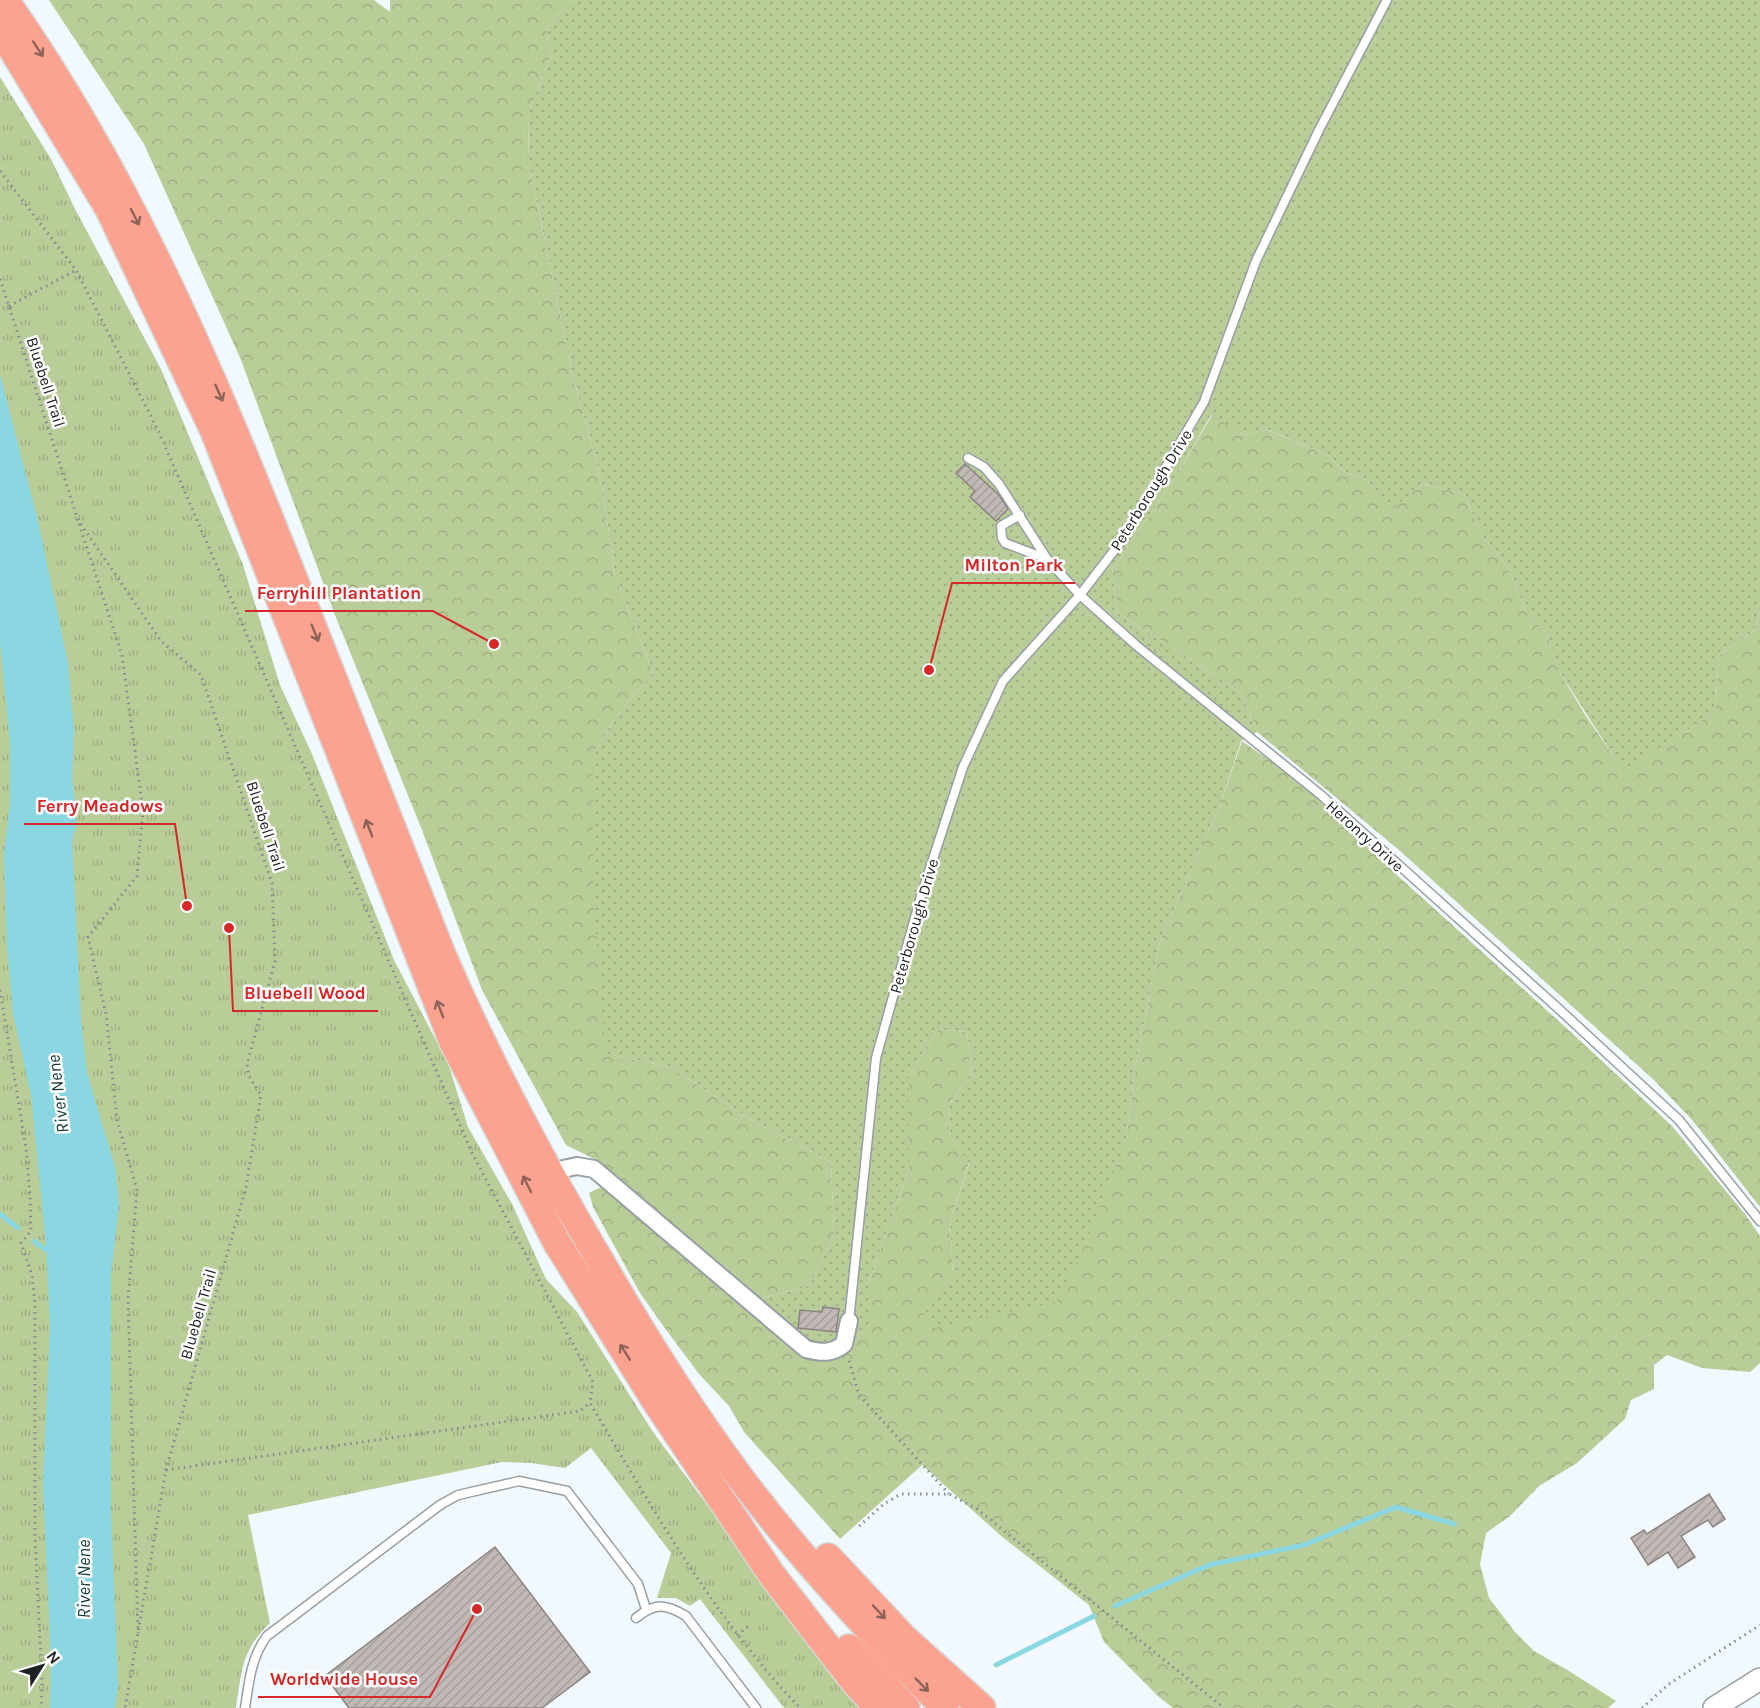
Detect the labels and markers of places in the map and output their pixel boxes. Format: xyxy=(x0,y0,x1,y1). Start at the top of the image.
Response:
callout: Milton Park xyxy=(952,547,1075,583)
callout: Ferryhill Plantation xyxy=(245,575,433,611)
callout: Ferry Meadows xyxy=(24,788,175,824)
callout: Bluebell Wood xyxy=(233,975,378,1011)
callout: Worldwide House xyxy=(258,1661,430,1697)

